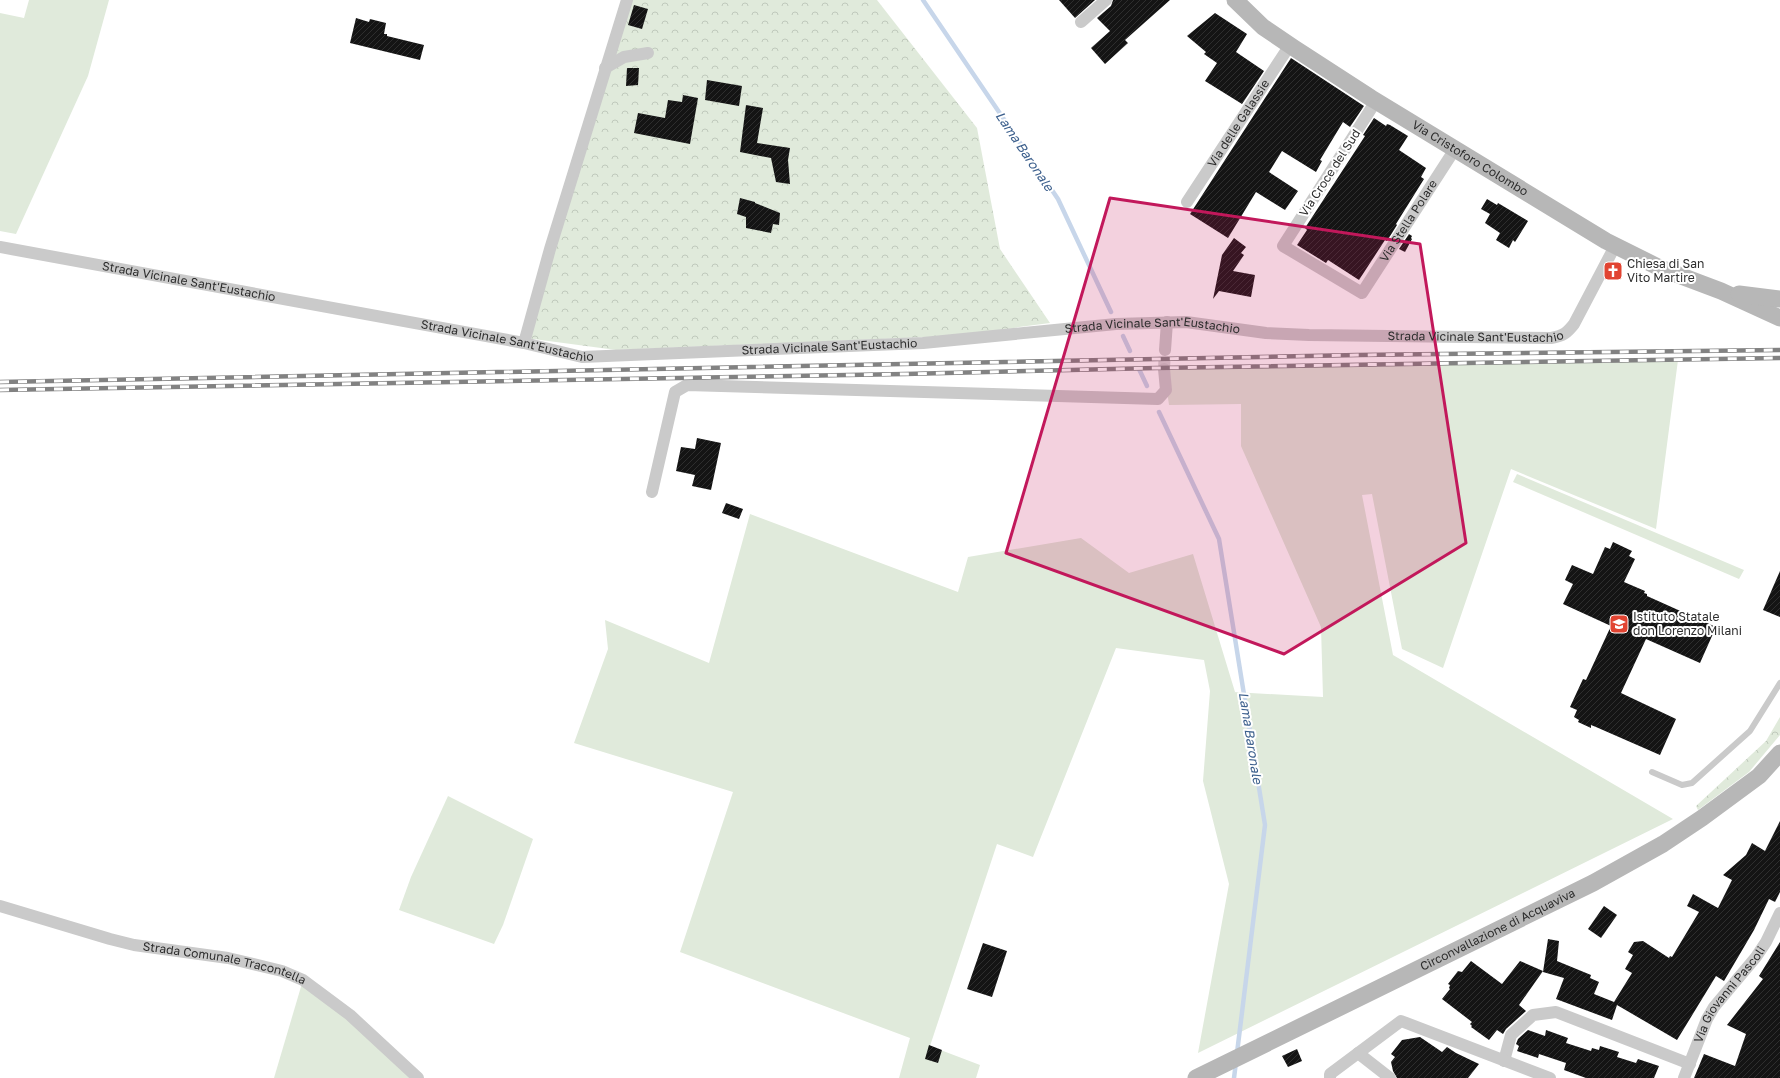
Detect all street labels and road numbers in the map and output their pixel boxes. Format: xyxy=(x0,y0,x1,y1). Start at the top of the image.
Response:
street label: Via delle Galassie xyxy=(1204,76,1272,170)
street label: Via Cristoforo Colombo xyxy=(1409,117,1531,199)
street label: Via Croce del Sud xyxy=(1296,126,1363,219)
street label: Via Stella Polare xyxy=(1376,177,1440,265)
street label: Strada Vicinale Sant'Eustachio xyxy=(101,258,277,304)
street label: Strada Vicinale Sant'Eustachio xyxy=(1064,314,1241,336)
street label: Strada Vicinale Sant'Eustachio xyxy=(420,316,594,364)
street label: Strada Vicinale Sant'Eustachio xyxy=(1388,327,1566,345)
street label: Strada Vicinale Sant'Eustachio xyxy=(741,335,918,357)
street label: Circonvallazione di Acquaviva xyxy=(1417,885,1577,974)
street label: Strada Comunale Tracontella xyxy=(142,938,309,987)
street label: Via Giovanni Pascoli xyxy=(1690,943,1768,1045)

